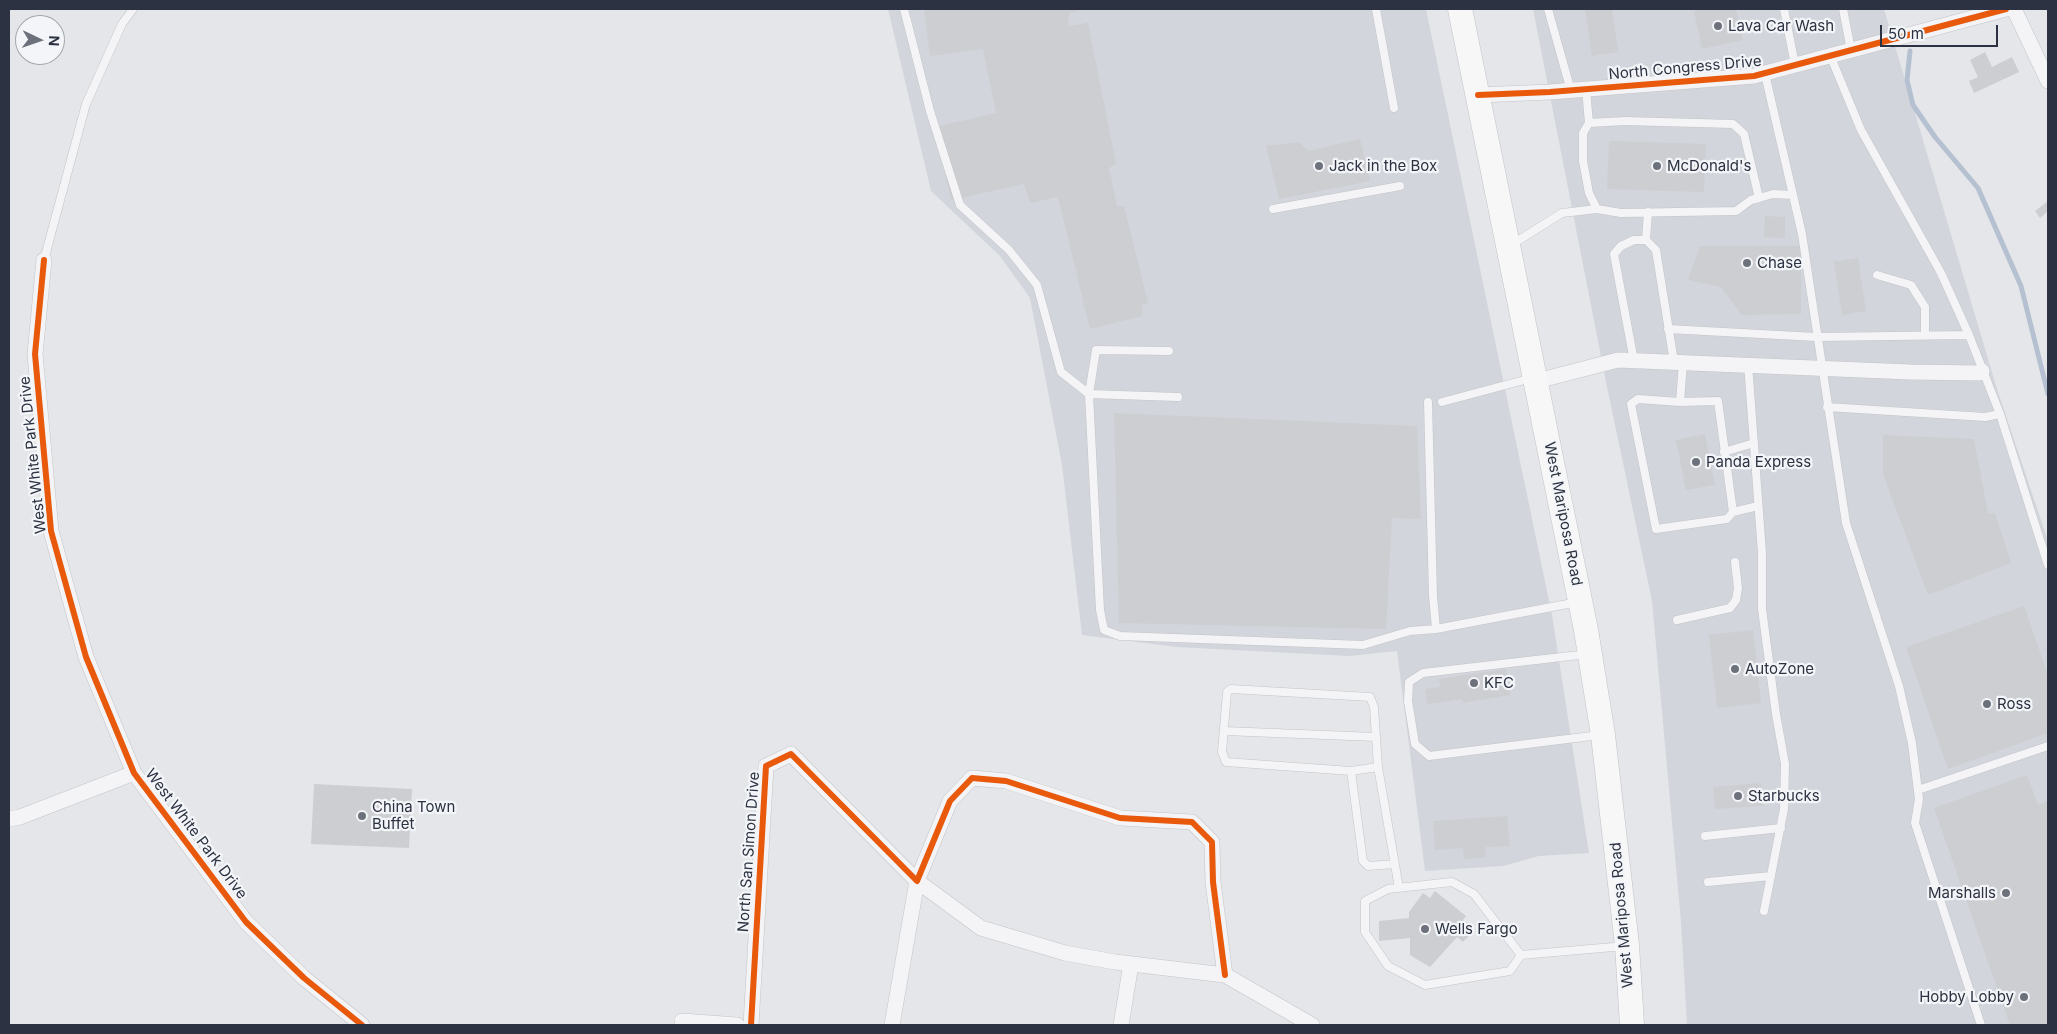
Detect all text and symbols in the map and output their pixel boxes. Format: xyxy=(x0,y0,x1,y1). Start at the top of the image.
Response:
north arrow xyxy=(15,15,65,65)
scale bar xyxy=(1882,15,2000,47)
place label: Lava Car Wash xyxy=(1728,17,1834,35)
marker: Lava Car Wash xyxy=(1712,20,1724,32)
text: 50 m xyxy=(1888,24,1924,43)
text: N xyxy=(46,35,63,47)
street label: North Congress Drive xyxy=(1608,52,1762,84)
place label: Jack in the Box xyxy=(1329,157,1437,175)
place label: McDonald's xyxy=(1667,157,1751,175)
marker: Jack in the Box xyxy=(1313,160,1325,172)
marker: McDonald's xyxy=(1651,160,1663,172)
place label: Chase xyxy=(1757,254,1802,272)
marker: Chase xyxy=(1741,257,1753,269)
street label: West White Park Drive xyxy=(16,375,50,535)
street label: West Mariposa Road xyxy=(1540,441,1586,587)
place label: Panda Express xyxy=(1706,453,1811,471)
marker: Panda Express xyxy=(1690,456,1702,468)
place label: AutoZone xyxy=(1745,660,1814,678)
marker: AutoZone xyxy=(1729,663,1741,675)
place label: KFC xyxy=(1484,674,1514,692)
marker: KFC xyxy=(1468,677,1480,689)
place label: Ross xyxy=(1997,695,2031,713)
marker: Ross xyxy=(1981,698,1993,710)
street label: West White Park Drive xyxy=(141,765,251,903)
street label: North San Simon Drive xyxy=(734,771,764,933)
place label: Starbucks xyxy=(1748,787,1820,805)
marker: Starbucks xyxy=(1732,790,1744,802)
place label: China Town Buffet xyxy=(372,798,455,833)
marker: China Town Buffet xyxy=(356,810,368,822)
street label: West Mariposa Road xyxy=(1607,841,1637,989)
place label: Marshalls xyxy=(1928,884,1996,902)
marker: Marshalls xyxy=(2000,887,2012,899)
place label: Wells Fargo xyxy=(1435,920,1518,938)
marker: Wells Fargo xyxy=(1419,923,1431,935)
place label: Hobby Lobby xyxy=(1919,988,2014,1006)
marker: Hobby Lobby xyxy=(2018,991,2030,1003)

